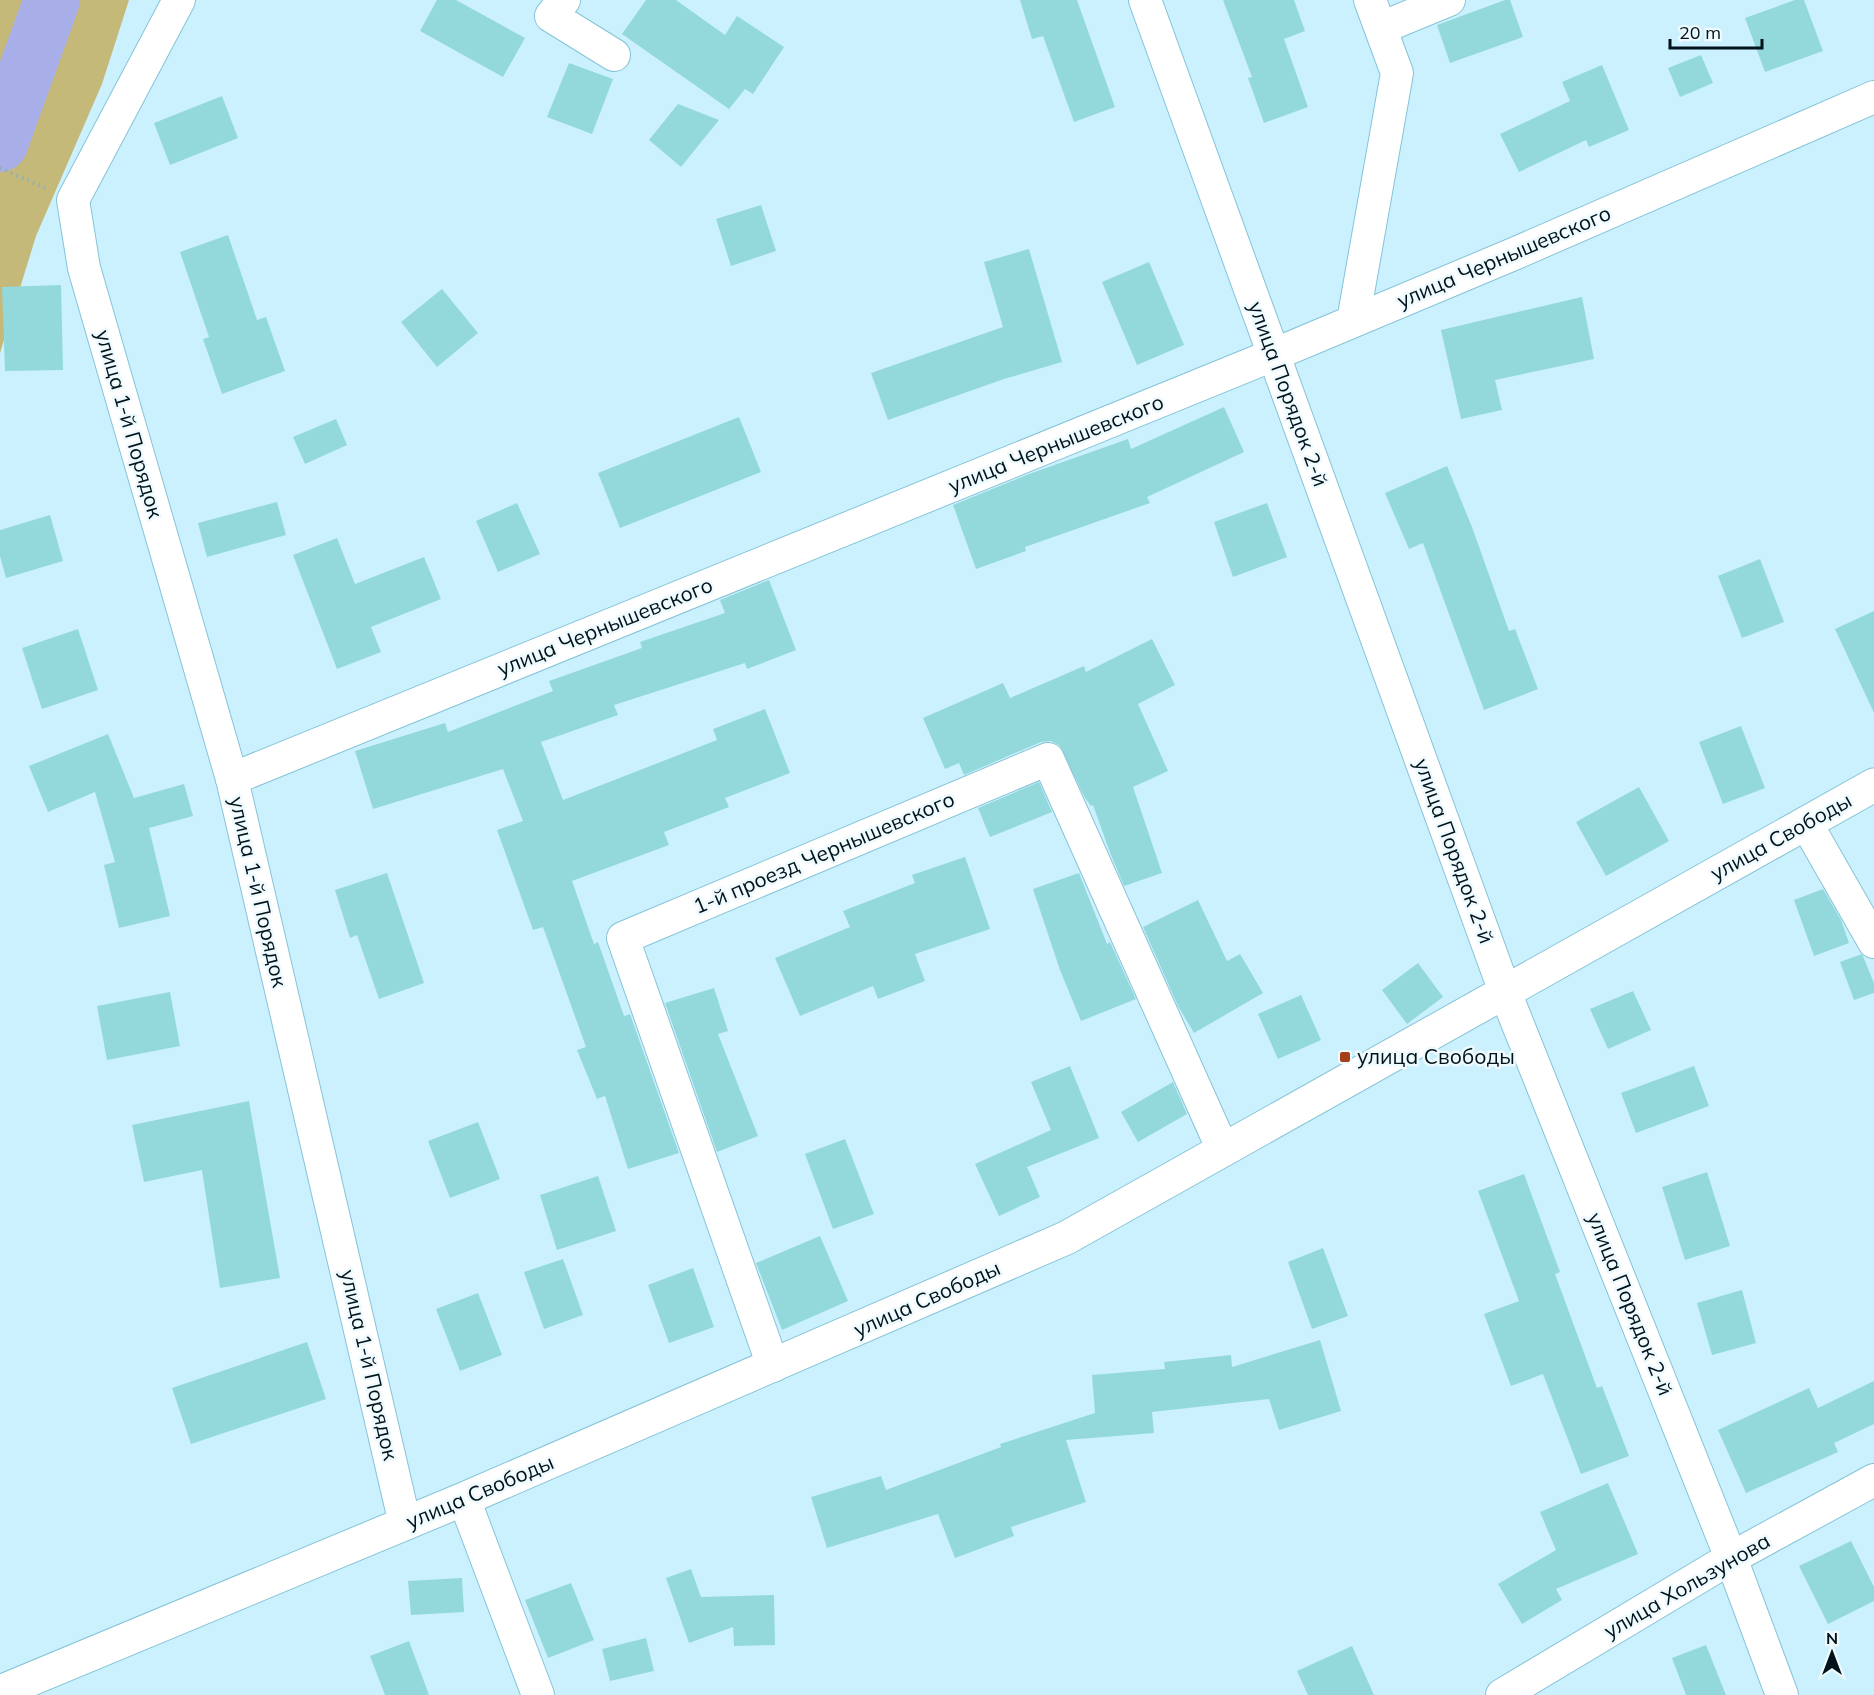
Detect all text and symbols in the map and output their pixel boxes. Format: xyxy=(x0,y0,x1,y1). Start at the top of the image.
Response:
scale bar xyxy=(1670,12,1762,50)
text: 20 m xyxy=(1679,21,1721,44)
street label: улица Чернышевского xyxy=(1393,199,1615,313)
street label: улица Порядок 2-й xyxy=(1243,298,1335,490)
street label: улица 1-й Порядок xyxy=(91,326,170,522)
street label: улица Чернышевского xyxy=(944,388,1167,498)
street label: улица Чернышевского xyxy=(493,571,716,681)
street label: улица Порядок 2-й xyxy=(1409,755,1501,947)
street label: 1-й проезд Чернышевского xyxy=(689,785,958,919)
street label: улица Свободы xyxy=(1705,787,1856,886)
street label: улица 1-й Порядок xyxy=(224,794,294,990)
place label: улица Свободы xyxy=(1357,1043,1515,1069)
marker: улица Свободы xyxy=(1338,1050,1352,1064)
street label: улица Порядок 2-й xyxy=(1582,1208,1680,1399)
street label: улица Свободы xyxy=(849,1254,1004,1342)
street label: улица 1-й Порядок xyxy=(335,1267,405,1463)
street label: улица Свободы xyxy=(402,1448,557,1534)
street label: улица Хользунова xyxy=(1599,1527,1774,1643)
north arrow xyxy=(1802,1623,1862,1683)
text: N xyxy=(1826,1628,1838,1648)

